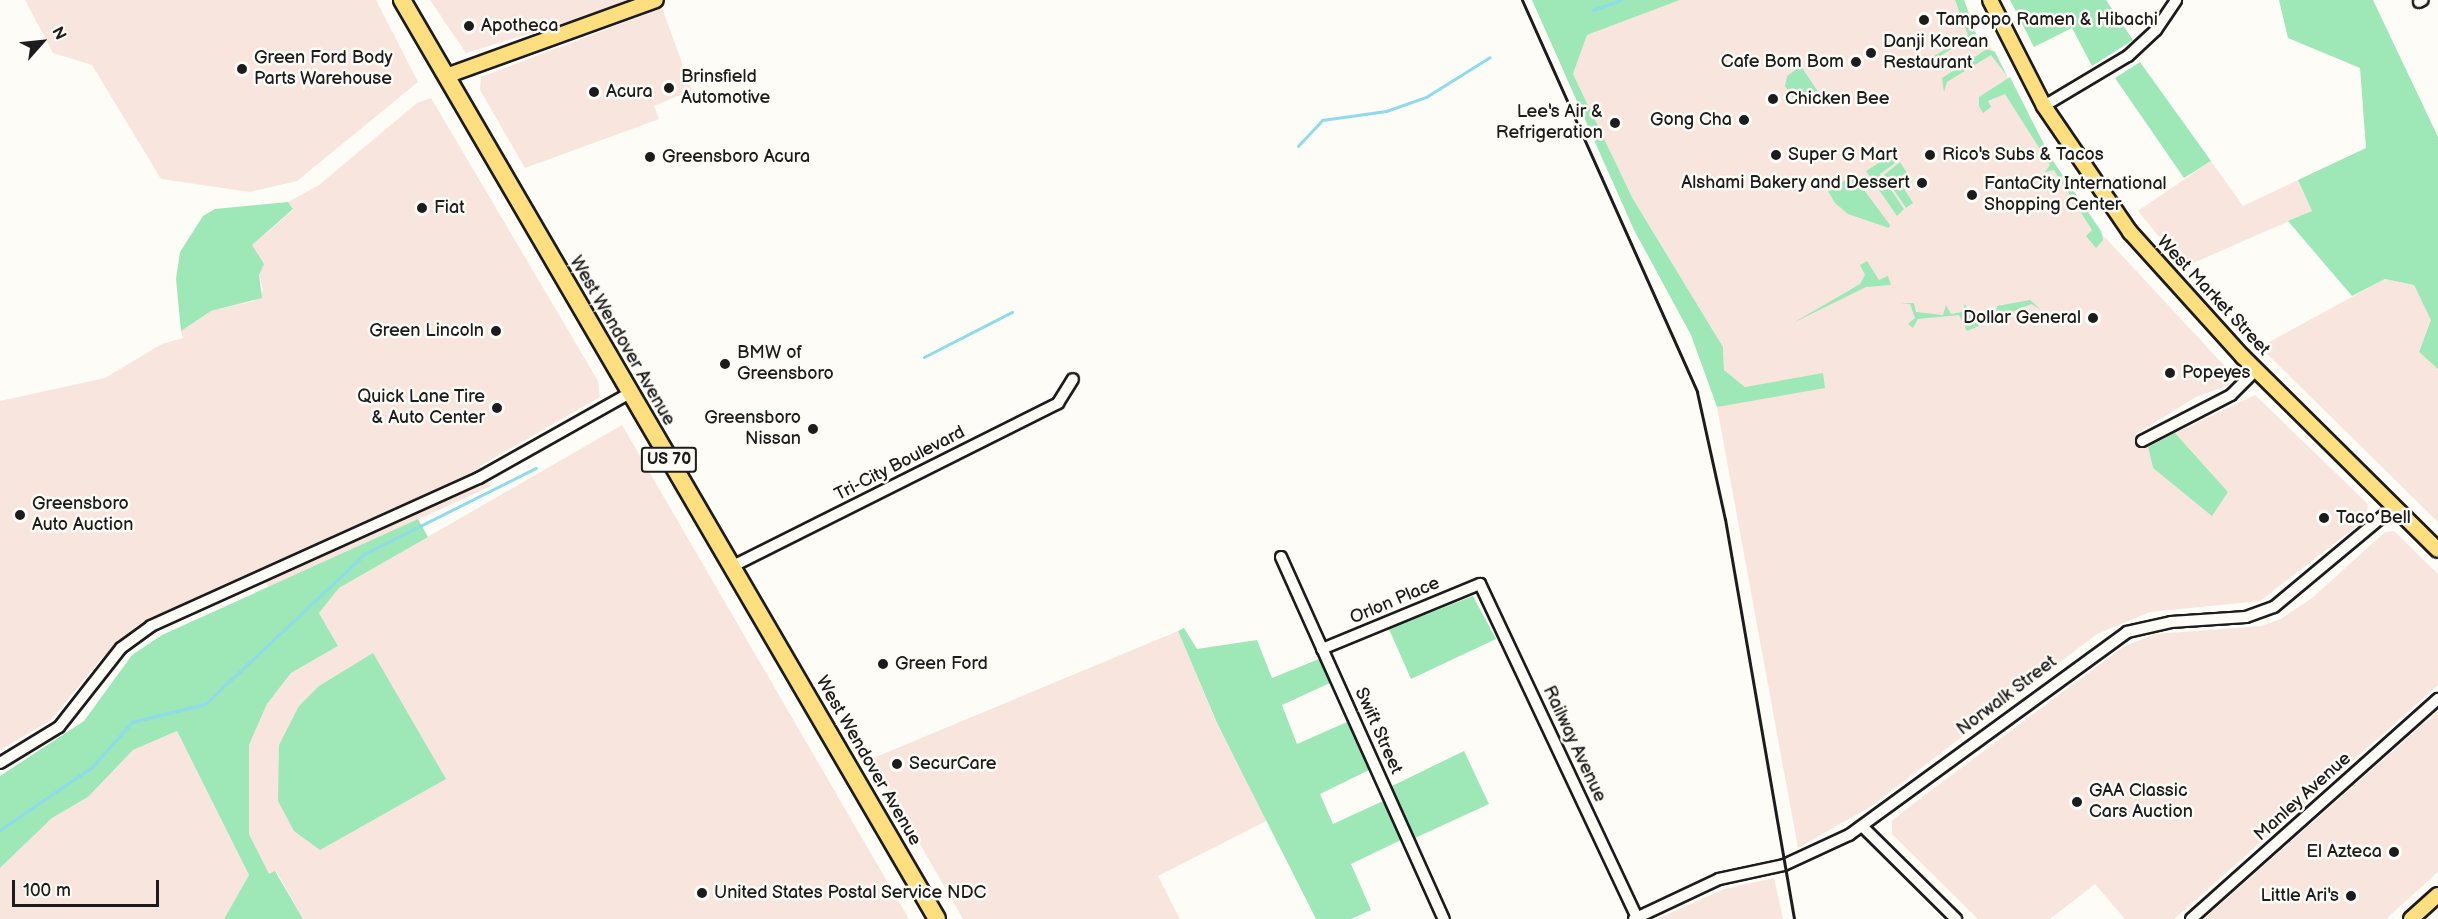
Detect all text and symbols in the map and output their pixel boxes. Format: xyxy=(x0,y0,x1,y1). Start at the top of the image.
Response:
place label: Tampopo Ramen & Hibachi xyxy=(1936,9,2158,31)
north arrow xyxy=(12,12,72,72)
marker: Tampopo Ramen & Hibachi xyxy=(1917,13,1931,27)
place label: Apotheca xyxy=(481,15,558,37)
marker: Apotheca xyxy=(462,19,476,33)
text: N xyxy=(47,24,70,43)
place label: Danji Korean Restaurant xyxy=(1883,32,1988,74)
marker: Danji Korean Restaurant xyxy=(1864,46,1878,60)
place label: Green Ford Body Parts Warehouse xyxy=(254,48,393,90)
place label: Cafe Bom Bom xyxy=(1721,51,1844,73)
marker: Cafe Bom Bom xyxy=(1849,55,1863,69)
marker: Green Ford Body Parts Warehouse xyxy=(235,62,249,76)
place label: Brinsfield Automotive xyxy=(681,67,770,110)
place label: Acura xyxy=(606,81,653,103)
marker: Brinsfield Automotive xyxy=(662,81,676,95)
marker: Acura xyxy=(587,85,601,99)
place label: Chicken Bee xyxy=(1785,88,1889,110)
marker: Chicken Bee xyxy=(1766,92,1780,106)
place label: Lee's Air & Refrigeration xyxy=(1496,102,1603,144)
place label: Gong Cha xyxy=(1650,109,1732,131)
marker: Gong Cha xyxy=(1737,113,1751,127)
marker: Lee's Air & Refrigeration xyxy=(1608,116,1622,130)
place label: Super G Mart xyxy=(1788,144,1898,166)
place label: Rico's Subs & Tacos xyxy=(1942,144,2105,166)
place label: Greensboro Acura xyxy=(662,146,810,168)
marker: Super G Mart xyxy=(1769,148,1783,162)
marker: Rico's Subs & Tacos xyxy=(1923,148,1937,162)
marker: Greensboro Acura xyxy=(643,150,657,164)
place label: Alshami Bakery and Dessert xyxy=(1680,172,1910,194)
place label: FantaCity International Shopping Center xyxy=(1984,174,2168,216)
marker: Alshami Bakery and Dessert xyxy=(1915,176,1929,190)
marker: FantaCity International Shopping Center xyxy=(1965,188,1979,202)
place label: Fiat xyxy=(434,197,465,219)
marker: Fiat xyxy=(415,201,429,215)
street label: West Market Street xyxy=(2152,231,2274,361)
street label: West Wendover Avenue xyxy=(564,252,680,430)
place label: Dollar General xyxy=(1963,307,2081,329)
marker: Dollar General xyxy=(2086,311,2100,325)
place label: Green Lincoln xyxy=(369,320,484,342)
marker: Green Lincoln xyxy=(489,324,503,338)
place label: BMW of Greensboro xyxy=(737,343,834,386)
marker: BMW of Greensboro xyxy=(718,357,732,371)
place label: Popeyes xyxy=(2182,362,2250,384)
marker: Popeyes xyxy=(2163,366,2177,380)
place label: Quick Lane Tire & Auto Center xyxy=(357,387,485,430)
marker: Quick Lane Tire & Auto Center xyxy=(490,401,504,415)
place label: Greensboro Nissan xyxy=(704,408,801,450)
marker: Greensboro Nissan xyxy=(806,422,820,436)
street label: Tri-City Boulevard xyxy=(831,422,969,506)
road number: US 70 xyxy=(640,447,698,473)
place label: Greensboro Auto Auction xyxy=(32,494,133,536)
place label: Taco Bell xyxy=(2336,507,2411,529)
marker: Greensboro Auto Auction xyxy=(13,508,27,522)
marker: Taco Bell xyxy=(2317,511,2331,525)
street label: Orlon Place xyxy=(1347,573,1443,629)
street label: Norwalk Street xyxy=(1953,651,2061,741)
place label: Green Ford xyxy=(895,653,988,675)
marker: Green Ford xyxy=(876,657,890,671)
street label: West Wendover Avenue xyxy=(810,672,926,850)
street label: Railway Avenue xyxy=(1537,682,1611,806)
street label: Swift Street xyxy=(1349,684,1407,778)
street label: Manley Avenue xyxy=(2250,748,2356,846)
place label: SecurCare xyxy=(909,753,996,775)
marker: SecurCare xyxy=(890,757,904,771)
place label: GAA Classic Cars Auction xyxy=(2089,781,2193,824)
marker: GAA Classic Cars Auction xyxy=(2070,795,2084,809)
place label: El Azteca xyxy=(2306,841,2382,863)
marker: El Azteca xyxy=(2387,845,2401,859)
scale bar xyxy=(15,868,162,906)
text: 100 m xyxy=(23,880,71,901)
place label: United States Postal Service NDC xyxy=(714,882,987,904)
place label: Little Ari's xyxy=(2261,885,2339,907)
marker: United States Postal Service NDC xyxy=(695,886,709,900)
marker: Little Ari's xyxy=(2344,889,2358,903)

